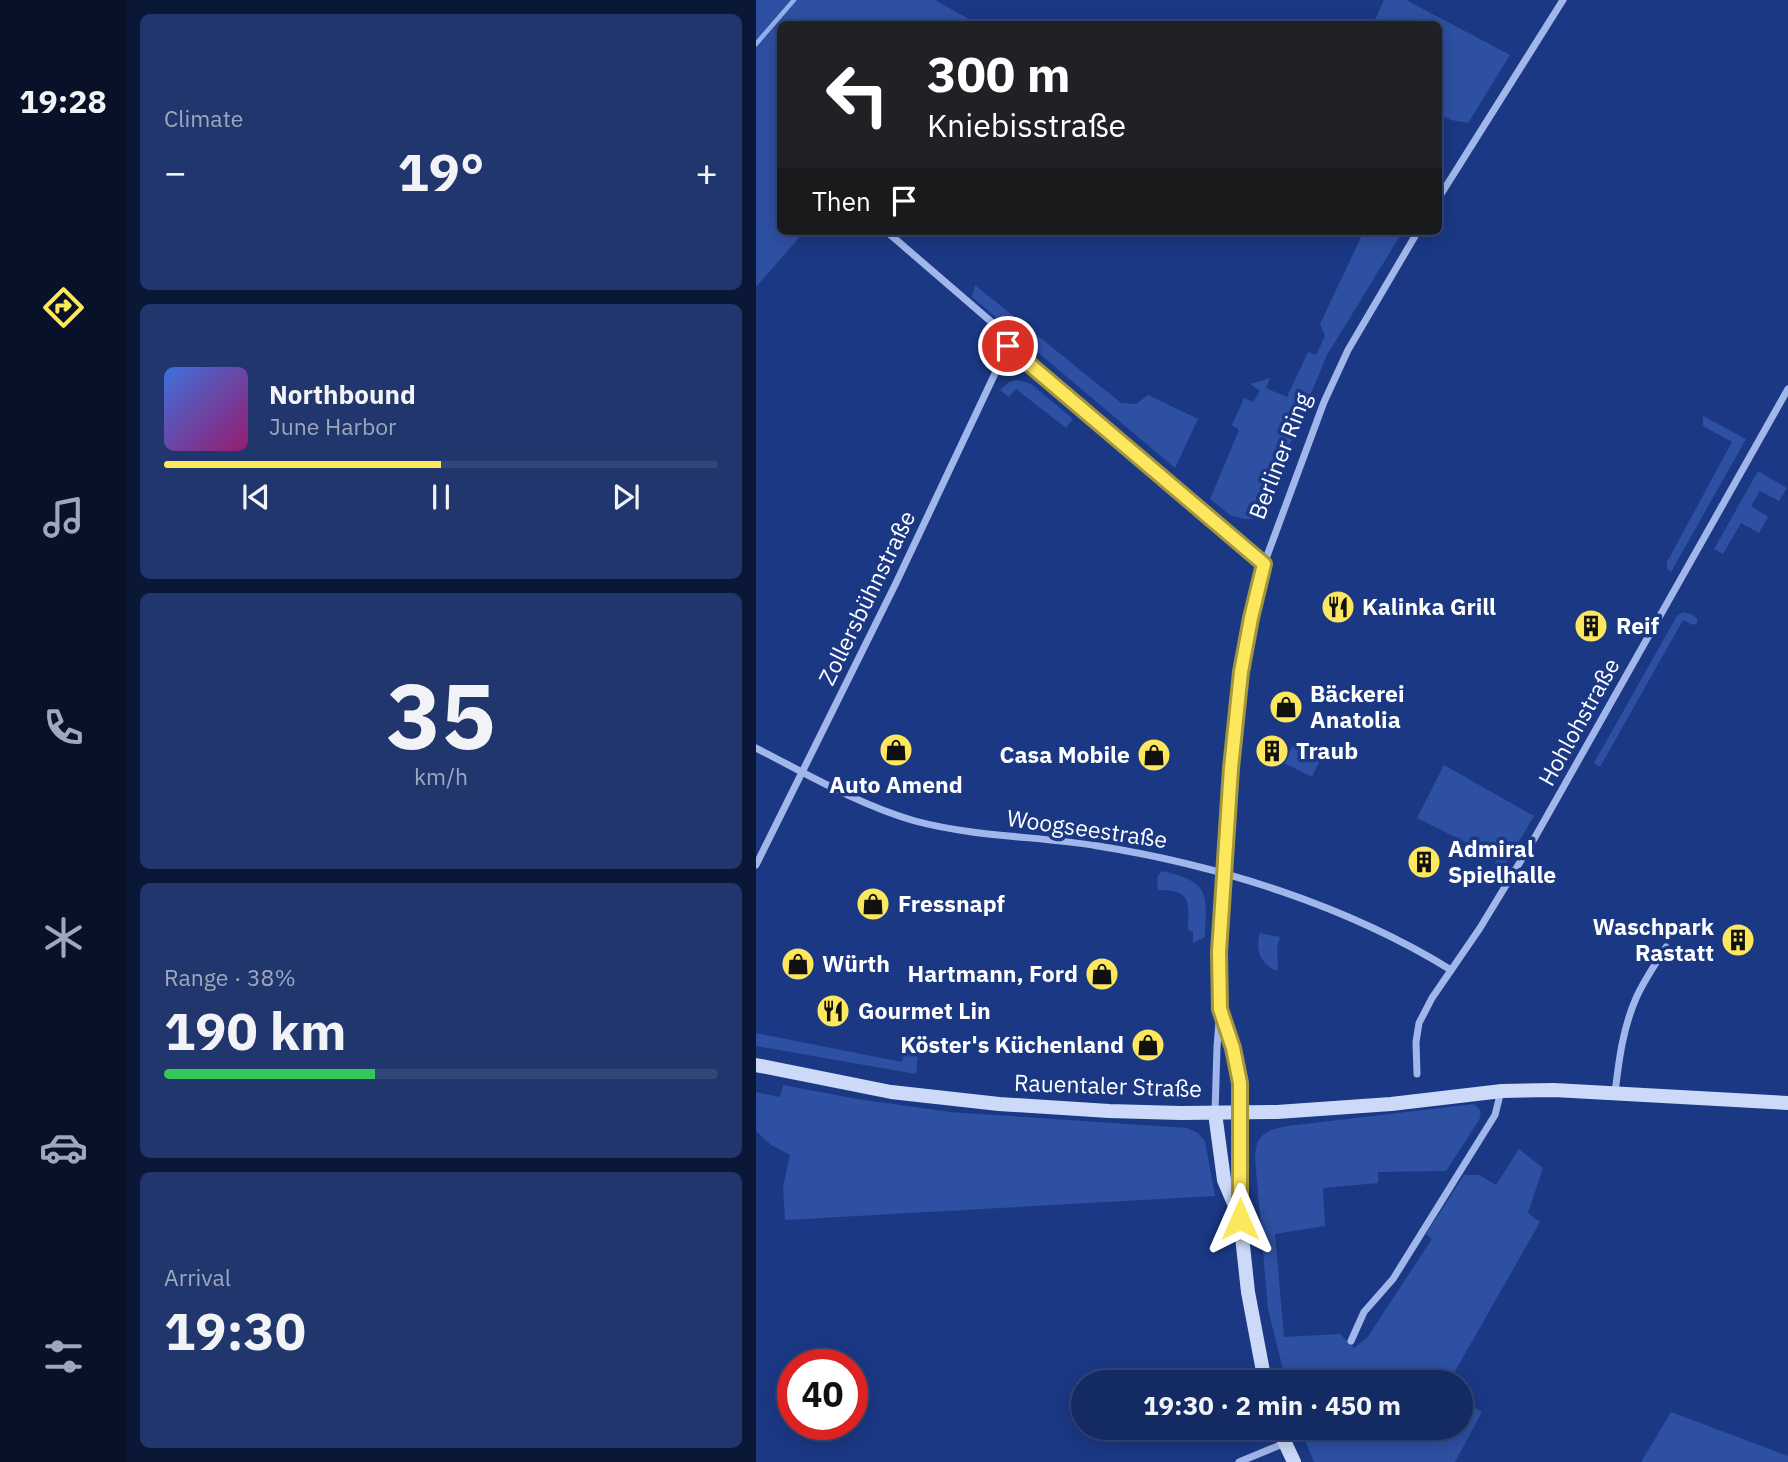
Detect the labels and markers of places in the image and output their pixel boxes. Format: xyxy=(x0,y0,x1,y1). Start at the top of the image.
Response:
pin xyxy=(978,316,1038,376)
restaurant icon: Kalinka Grill xyxy=(1319,588,1357,626)
place label: Kalinka Grill xyxy=(1362,591,1496,621)
building icon: Reif xyxy=(1572,607,1610,645)
place label: Reif xyxy=(1616,610,1659,640)
place label: Bäckerei Anatolia xyxy=(1310,678,1405,734)
shop icon: Bäckerei Anatolia xyxy=(1267,688,1305,726)
shop icon: Auto Amend xyxy=(877,731,915,769)
building icon: Traub xyxy=(1253,732,1291,770)
place label: Traub xyxy=(1296,735,1358,765)
shop icon: Casa Mobile xyxy=(1135,736,1173,774)
place label: Casa Mobile xyxy=(1000,739,1130,769)
place label: Auto Amend xyxy=(829,769,963,799)
place label: Admiral Spielhalle xyxy=(1448,833,1556,889)
building icon: Admiral Spielhalle xyxy=(1405,843,1443,881)
shop icon: Fressnapf xyxy=(854,885,892,923)
place label: Fressnapf xyxy=(898,888,1005,918)
place label: Waschpark Rastatt xyxy=(1592,911,1715,967)
building icon: Waschpark Rastatt xyxy=(1719,921,1757,959)
shop icon: Würth xyxy=(779,945,817,983)
place label: Würth xyxy=(822,948,890,978)
shop icon: Hartmann, Ford xyxy=(1083,955,1121,993)
place label: Hartmann, Ford xyxy=(908,958,1078,988)
restaurant icon: Gourmet Lin xyxy=(814,992,852,1030)
place label: Gourmet Lin xyxy=(858,995,991,1025)
shop icon: Köster's Küchenland xyxy=(1129,1026,1167,1064)
place label: Köster's Küchenland xyxy=(900,1029,1124,1059)

